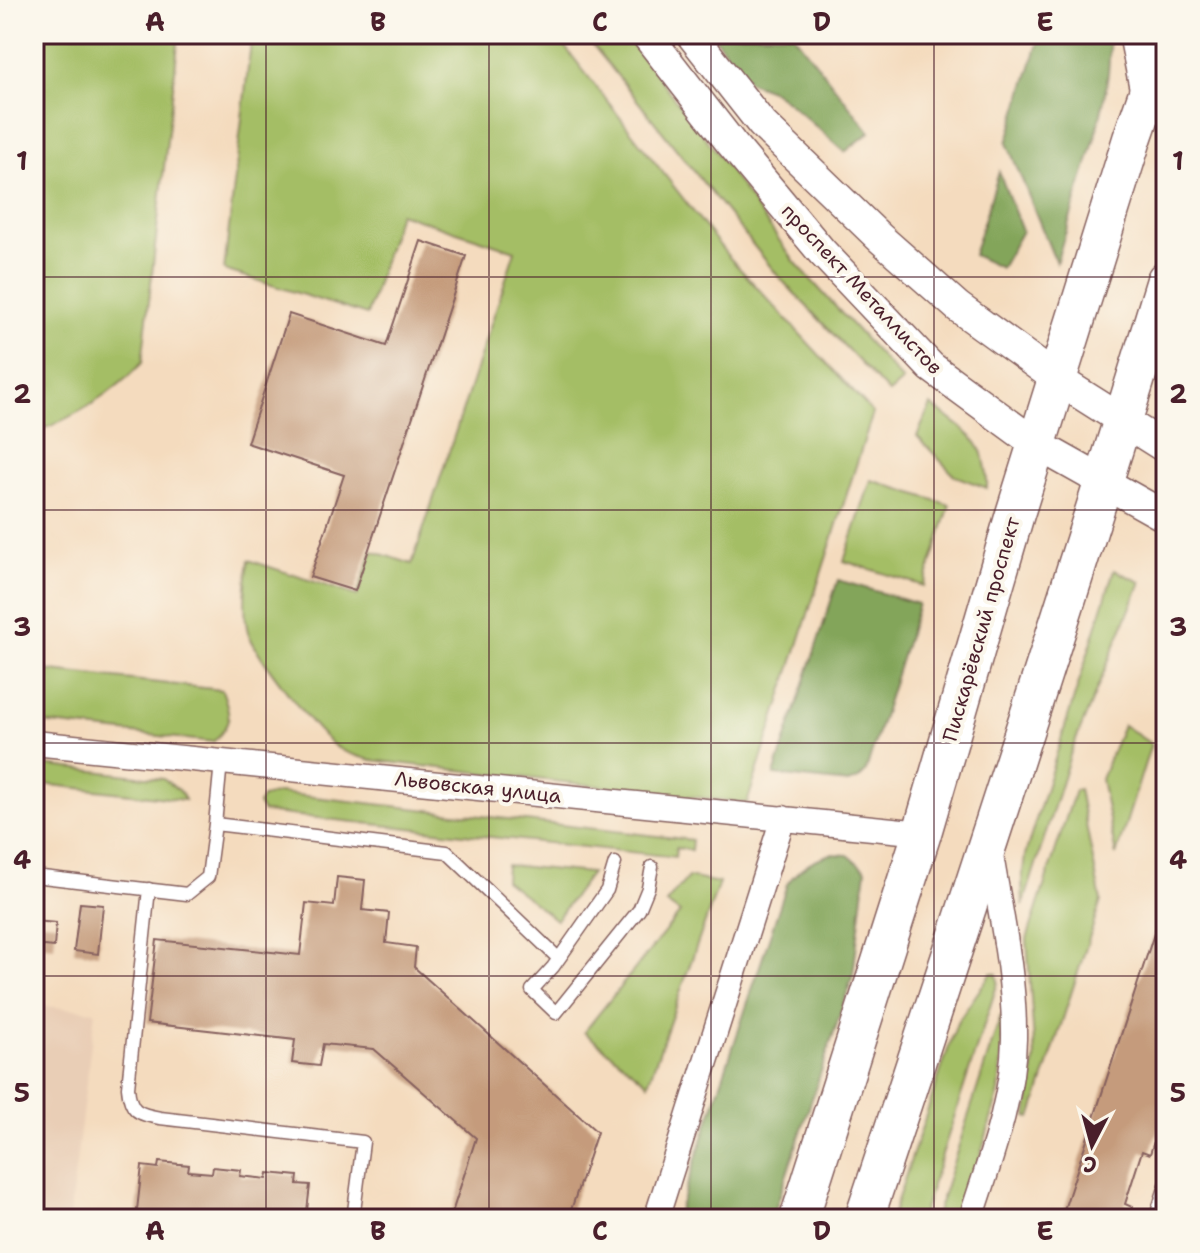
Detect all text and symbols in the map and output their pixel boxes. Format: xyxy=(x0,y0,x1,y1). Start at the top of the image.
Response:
text: A xyxy=(145,4,165,39)
text: B xyxy=(370,4,386,39)
text: C xyxy=(592,4,608,39)
text: D xyxy=(813,4,831,39)
text: E xyxy=(1036,4,1054,39)
text: 1 xyxy=(16,143,28,178)
text: 1 xyxy=(1172,143,1184,178)
street label: проспект Металлистов xyxy=(776,198,948,380)
text: 2 xyxy=(13,376,31,411)
text: 2 xyxy=(1169,376,1187,411)
street label: Пискарёвский проспект xyxy=(936,513,1026,744)
text: 3 xyxy=(13,609,31,644)
text: 3 xyxy=(1169,609,1187,644)
street label: Львовская улица xyxy=(393,765,563,809)
text: 4 xyxy=(13,842,31,877)
text: 4 xyxy=(1169,842,1187,877)
text: 5 xyxy=(14,1075,30,1110)
text: 5 xyxy=(1170,1075,1186,1110)
north arrow xyxy=(1052,1105,1132,1185)
text: С xyxy=(1082,1149,1098,1180)
text: A xyxy=(145,1213,165,1248)
text: B xyxy=(370,1213,386,1248)
text: C xyxy=(592,1213,608,1248)
text: D xyxy=(813,1213,831,1248)
text: E xyxy=(1036,1213,1054,1248)

